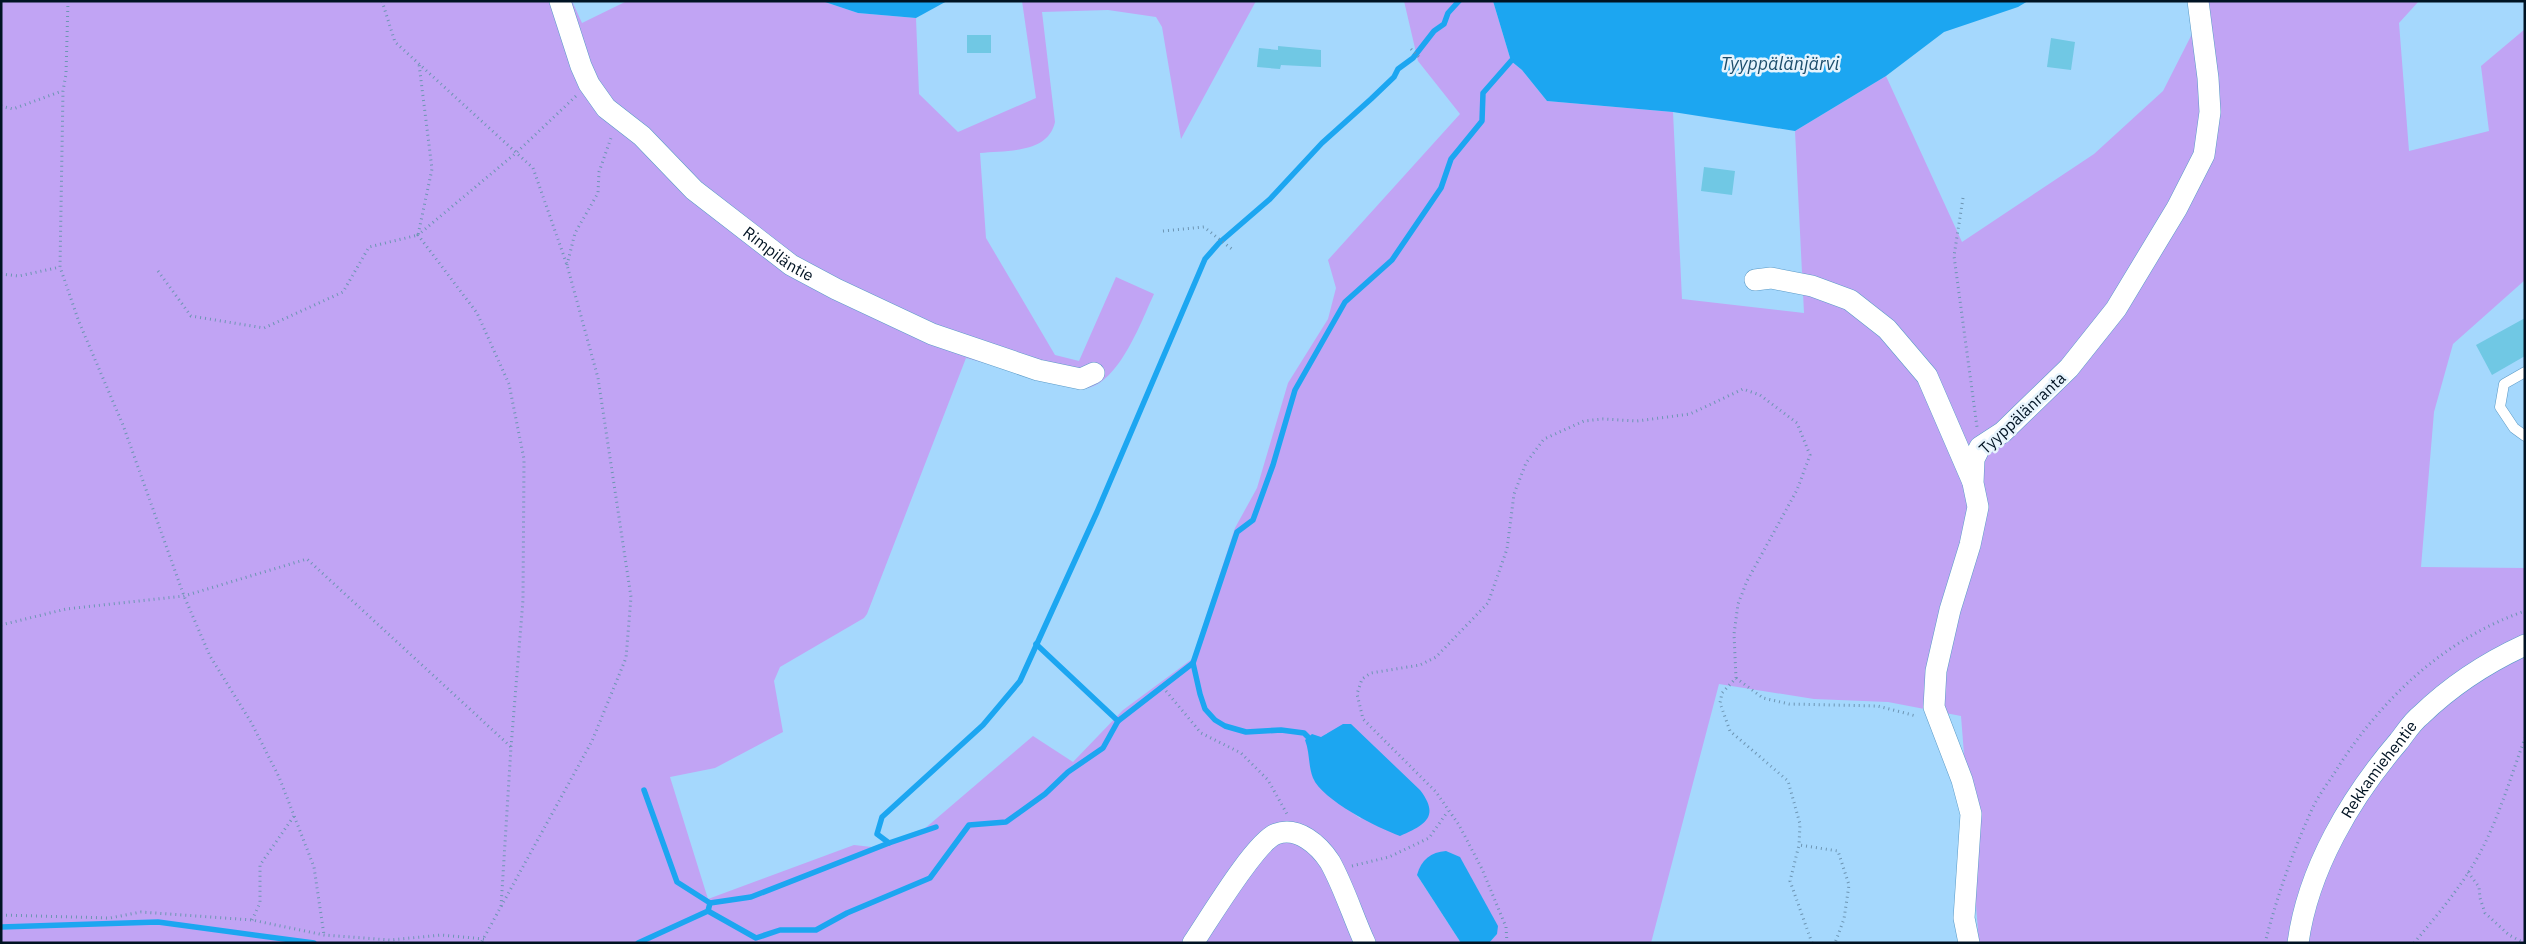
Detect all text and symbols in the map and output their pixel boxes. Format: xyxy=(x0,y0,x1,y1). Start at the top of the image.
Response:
water label: Tyyppälänjärvi xyxy=(1721,52,1839,75)
street label: Rimpiläntie xyxy=(739,222,817,285)
street label: Tyyppälänranta xyxy=(1975,367,2070,458)
street label: Rekkamiehentie xyxy=(2336,716,2421,822)

